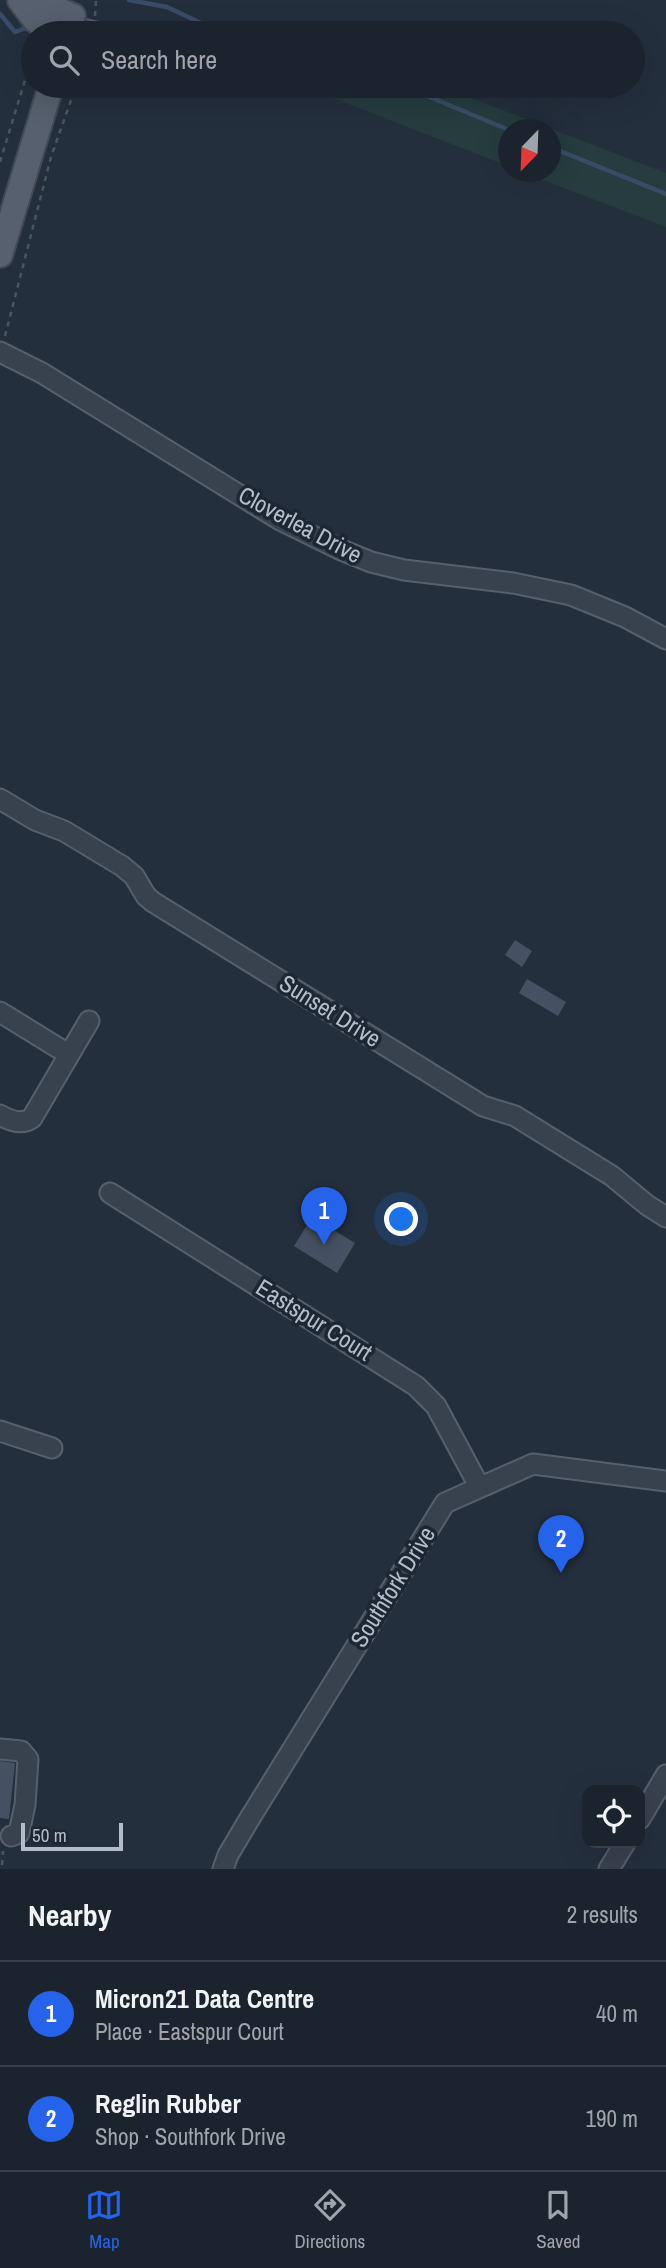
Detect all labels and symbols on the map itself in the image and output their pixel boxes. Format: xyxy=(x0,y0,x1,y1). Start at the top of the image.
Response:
north arrow xyxy=(498,119,561,182)
street label: Cloverlea Drive xyxy=(233,478,368,570)
street label: Sunset Drive xyxy=(274,966,387,1054)
pin: 1 xyxy=(301,1187,347,1245)
your location xyxy=(384,1202,418,1236)
street label: Eastspur Court xyxy=(250,1271,379,1368)
pin: 2 xyxy=(538,1515,584,1573)
street label: Southfork Drive xyxy=(342,1520,442,1653)
scale bar xyxy=(21,1820,122,1852)

